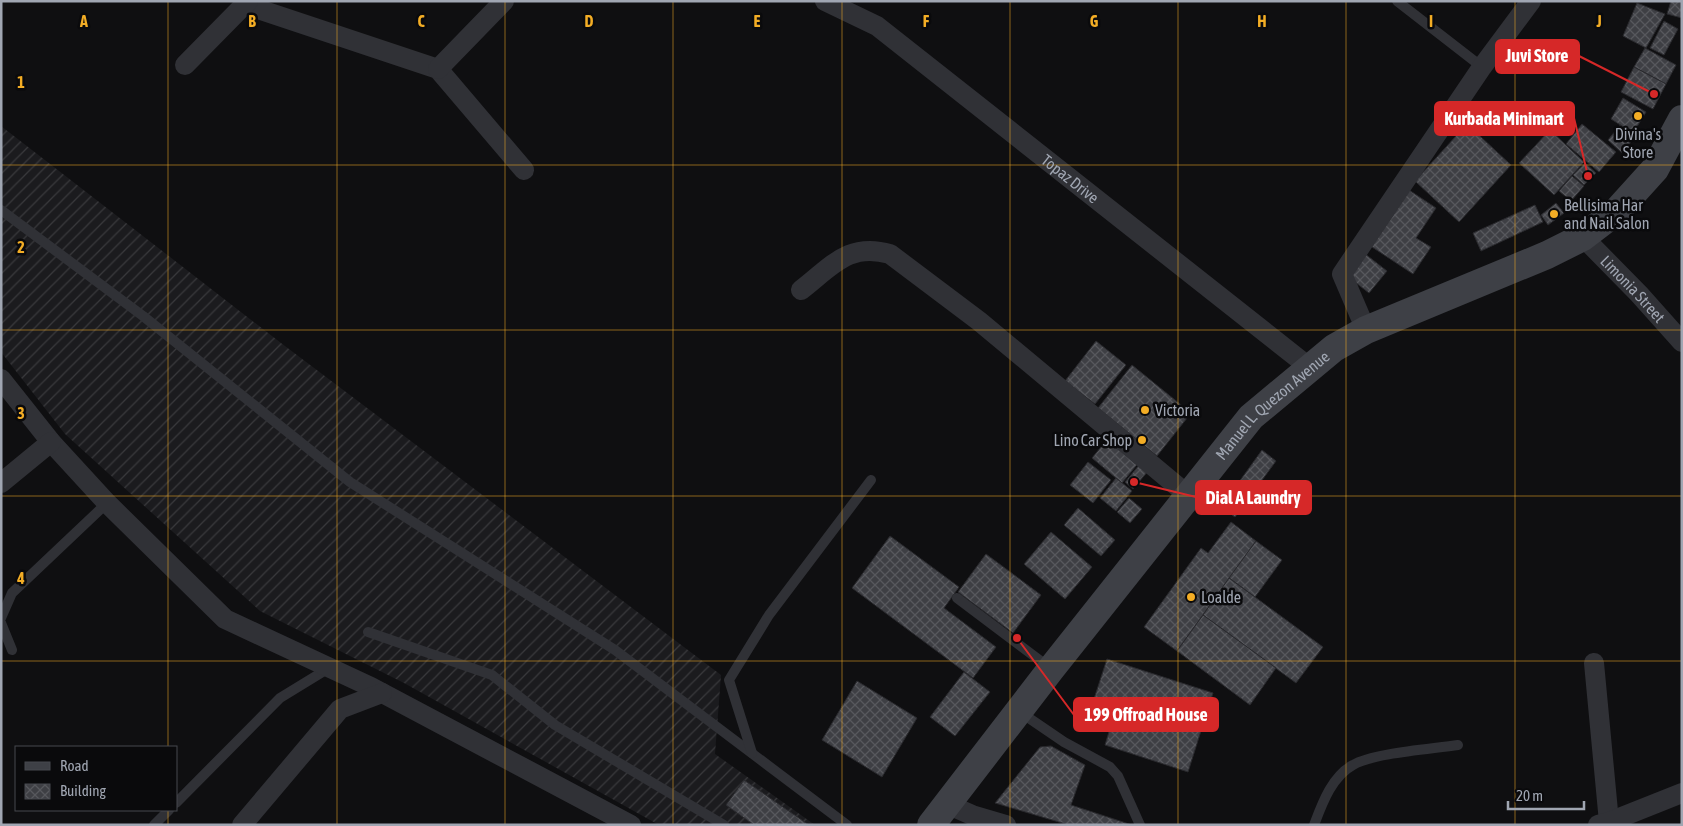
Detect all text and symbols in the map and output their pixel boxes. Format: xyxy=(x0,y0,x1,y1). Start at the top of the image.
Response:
text: A xyxy=(79,12,88,30)
text: B xyxy=(248,12,256,30)
text: C xyxy=(417,12,425,30)
text: D xyxy=(585,12,594,30)
text: E xyxy=(754,12,761,30)
text: F xyxy=(923,12,930,30)
text: G xyxy=(1090,12,1099,30)
text: H xyxy=(1257,12,1267,30)
text: I xyxy=(1429,12,1433,30)
text: J xyxy=(1595,12,1602,30)
callout: Juvi Store xyxy=(1496,40,1579,73)
text: Juvi Store xyxy=(1505,45,1568,66)
text: 1 xyxy=(17,73,25,91)
callout: Kurbada Minimart xyxy=(1435,102,1574,135)
text: Kurbada Minimart xyxy=(1444,108,1565,129)
marker: Divina's Store xyxy=(1632,110,1644,122)
place label: Divina's Store xyxy=(1615,125,1662,161)
street label: Topaz Drive xyxy=(1038,151,1102,207)
place label: Bellisima Har and Nail Salon xyxy=(1564,196,1650,232)
marker: Bellisima Har and Nail Salon xyxy=(1548,208,1560,220)
text: 2 xyxy=(17,238,25,256)
street label: Limonia Street xyxy=(1597,252,1669,326)
street label: Manuel L. Quezon Avenue xyxy=(1212,347,1333,463)
place label: Victoria xyxy=(1155,401,1200,419)
text: 3 xyxy=(17,404,25,422)
marker: Victoria xyxy=(1139,404,1151,416)
place label: Lino Car Shop xyxy=(1054,431,1132,450)
marker: Lino Car Shop xyxy=(1136,434,1148,446)
callout: Dial A Laundry xyxy=(1196,481,1311,514)
text: Dial A Laundry xyxy=(1205,487,1301,508)
text: 4 xyxy=(16,569,25,587)
place label: Loalde xyxy=(1201,588,1241,606)
marker: Loalde xyxy=(1185,591,1197,603)
callout: 199 Offroad House xyxy=(1074,698,1218,731)
text: 199 Offroad House xyxy=(1084,704,1208,725)
legend xyxy=(15,746,178,811)
text: Road xyxy=(60,757,89,774)
scale bar xyxy=(1508,778,1584,810)
text: Building xyxy=(60,782,106,799)
text: 20 m xyxy=(1516,787,1543,804)

